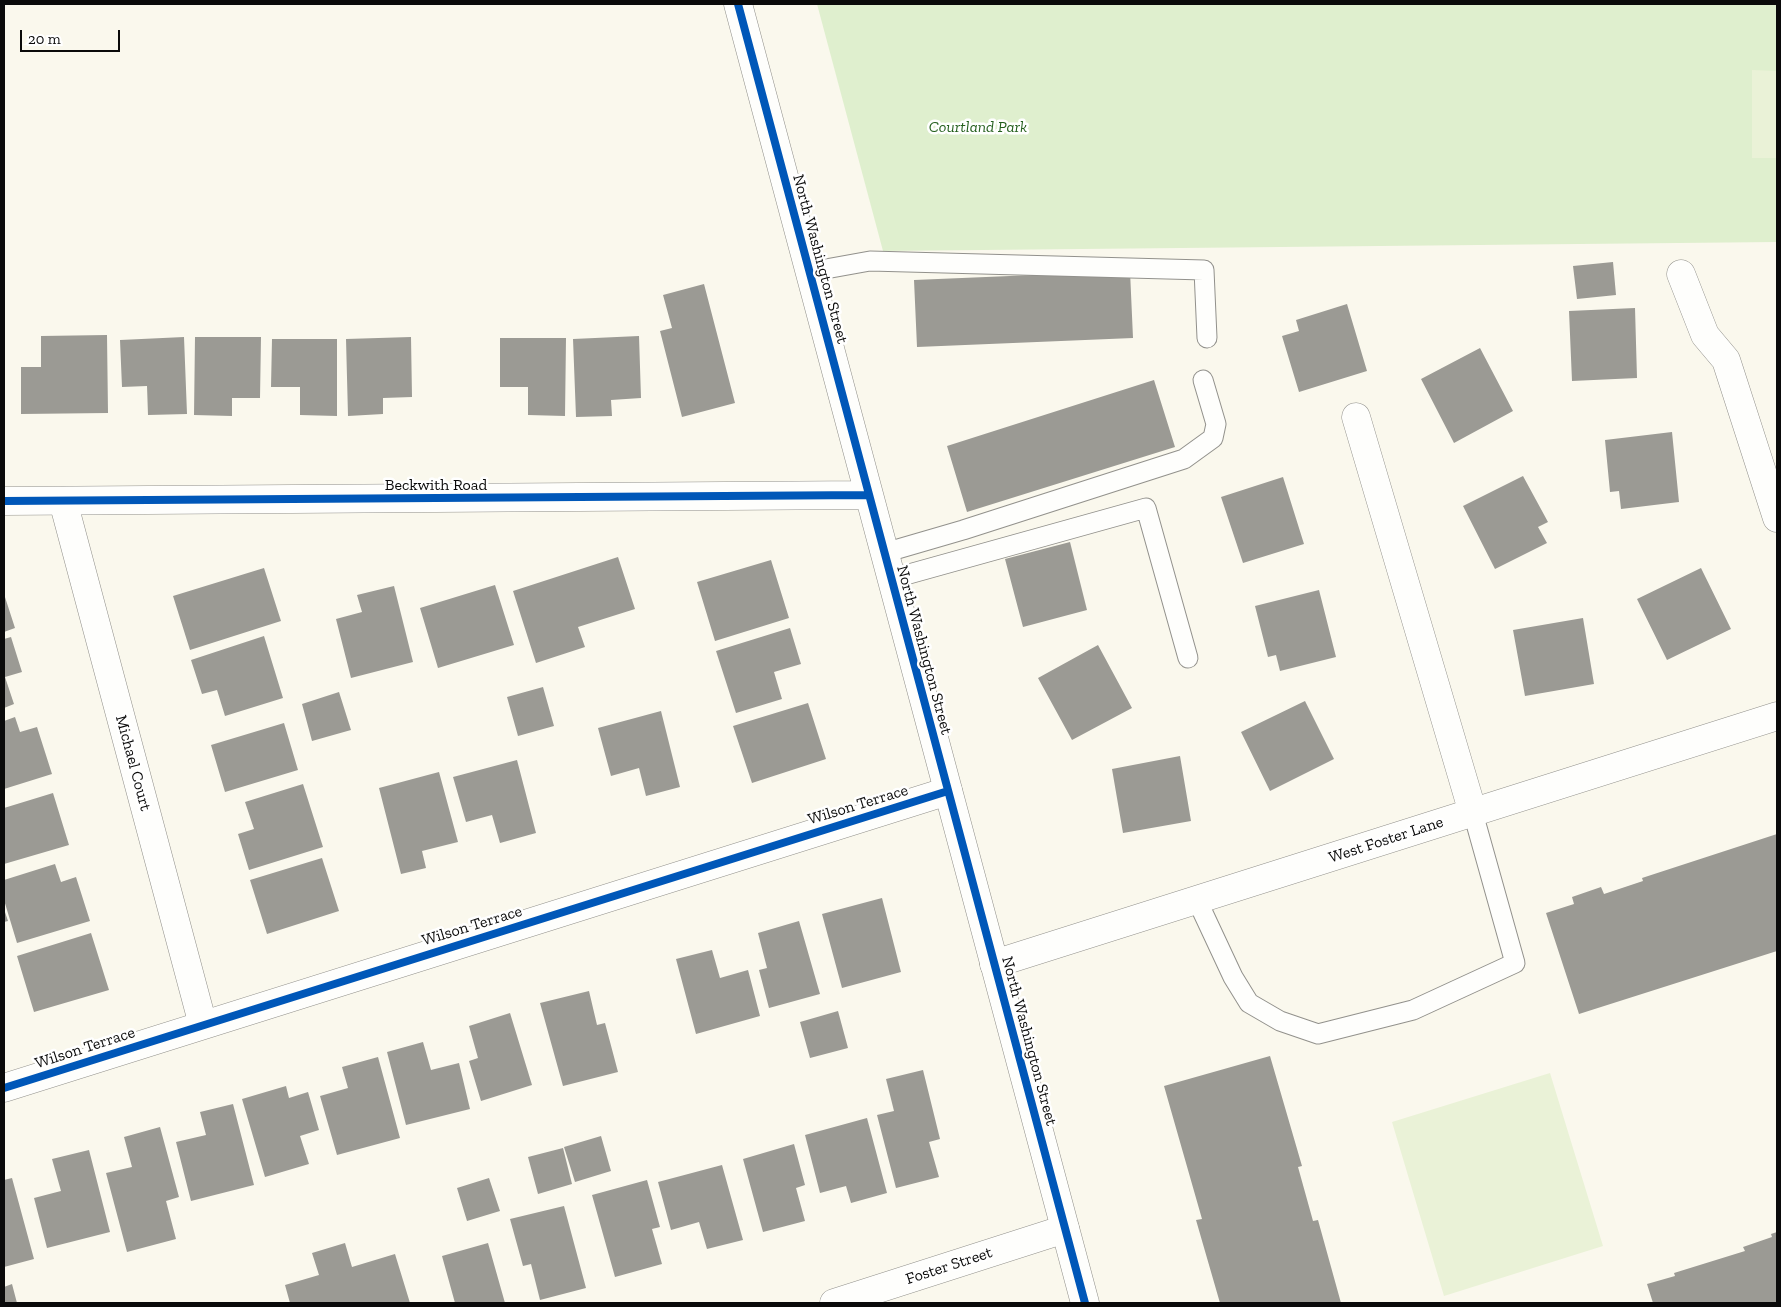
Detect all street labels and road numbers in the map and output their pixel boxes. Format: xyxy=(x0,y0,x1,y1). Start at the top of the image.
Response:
street label: North Washington Street xyxy=(788,172,852,346)
street label: Beckwith Road xyxy=(385,475,487,495)
street label: North Washington Street xyxy=(892,563,956,737)
street label: Michael Court xyxy=(111,713,155,813)
street label: Wilson Terrace xyxy=(806,781,910,829)
street label: West Foster Lane xyxy=(1326,812,1446,868)
street label: Wilson Terrace xyxy=(420,902,524,950)
street label: North Washington Street xyxy=(997,954,1061,1128)
street label: Wilson Terrace xyxy=(33,1023,137,1073)
street label: Foster Street xyxy=(903,1243,995,1289)

